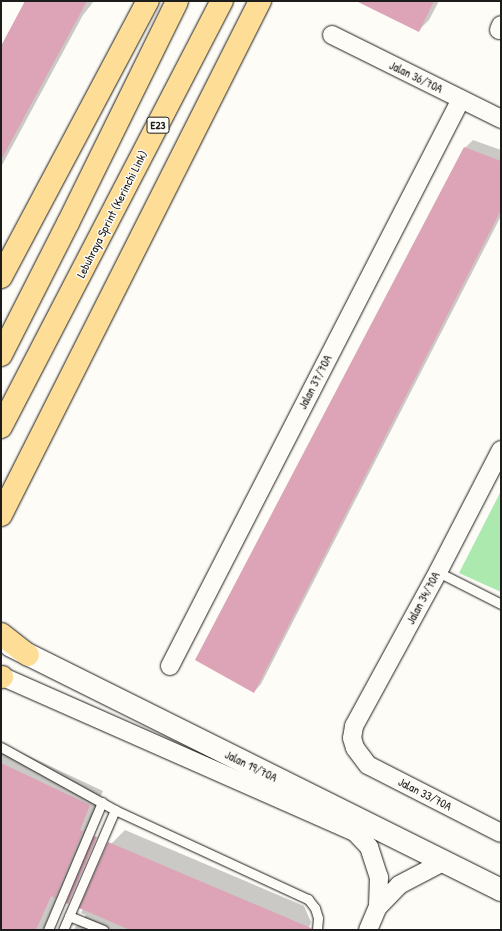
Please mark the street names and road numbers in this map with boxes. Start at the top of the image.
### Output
street label: Jalan 36/70A [387,58,445,96]
road number: E23 [146,116,170,134]
street label: Lebuhraya Sprint (Kerinchi Link) [74,148,150,280]
street label: Jalan 37/70A [295,353,335,411]
street label: Jalan 34/70A [403,569,443,627]
street label: Jalan 19/70A [223,747,279,785]
street label: Jalan 33/70A [396,774,454,814]

